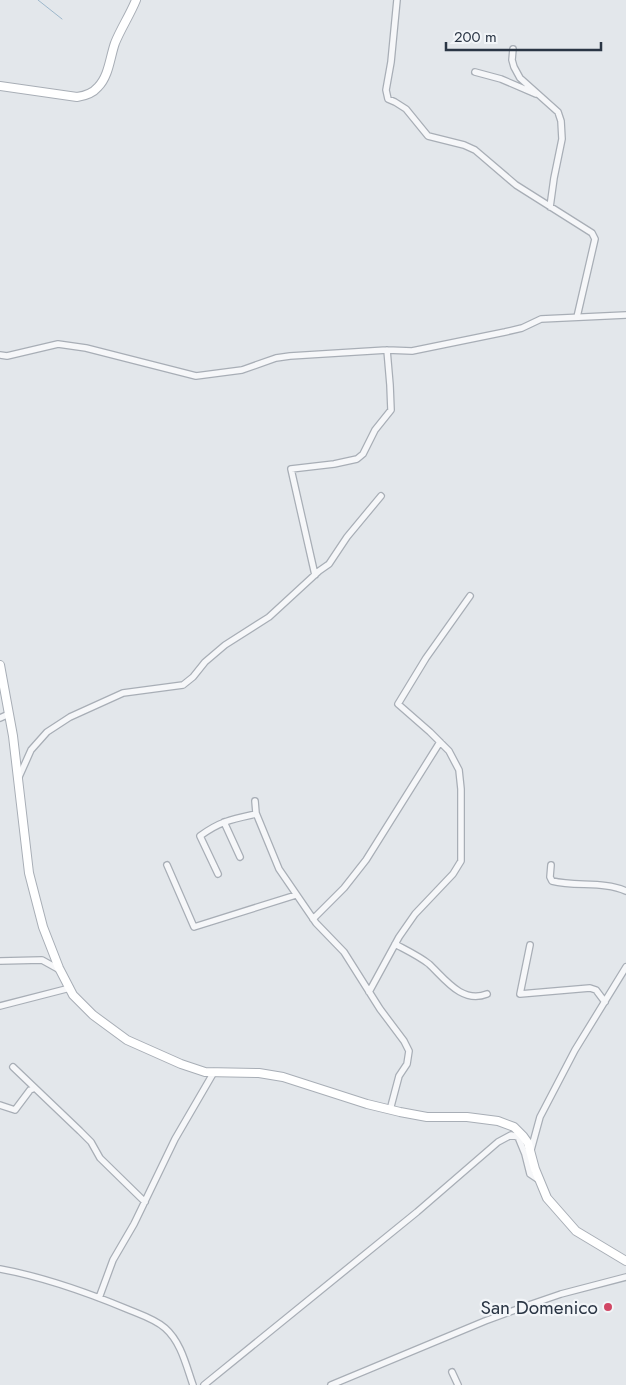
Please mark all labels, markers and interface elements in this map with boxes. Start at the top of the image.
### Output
scale bar [446,20,601,52]
text: 200 m [454,26,497,48]
place label: San Domenico [481,1294,598,1321]
marker: San Domenico [602,1301,614,1313]

